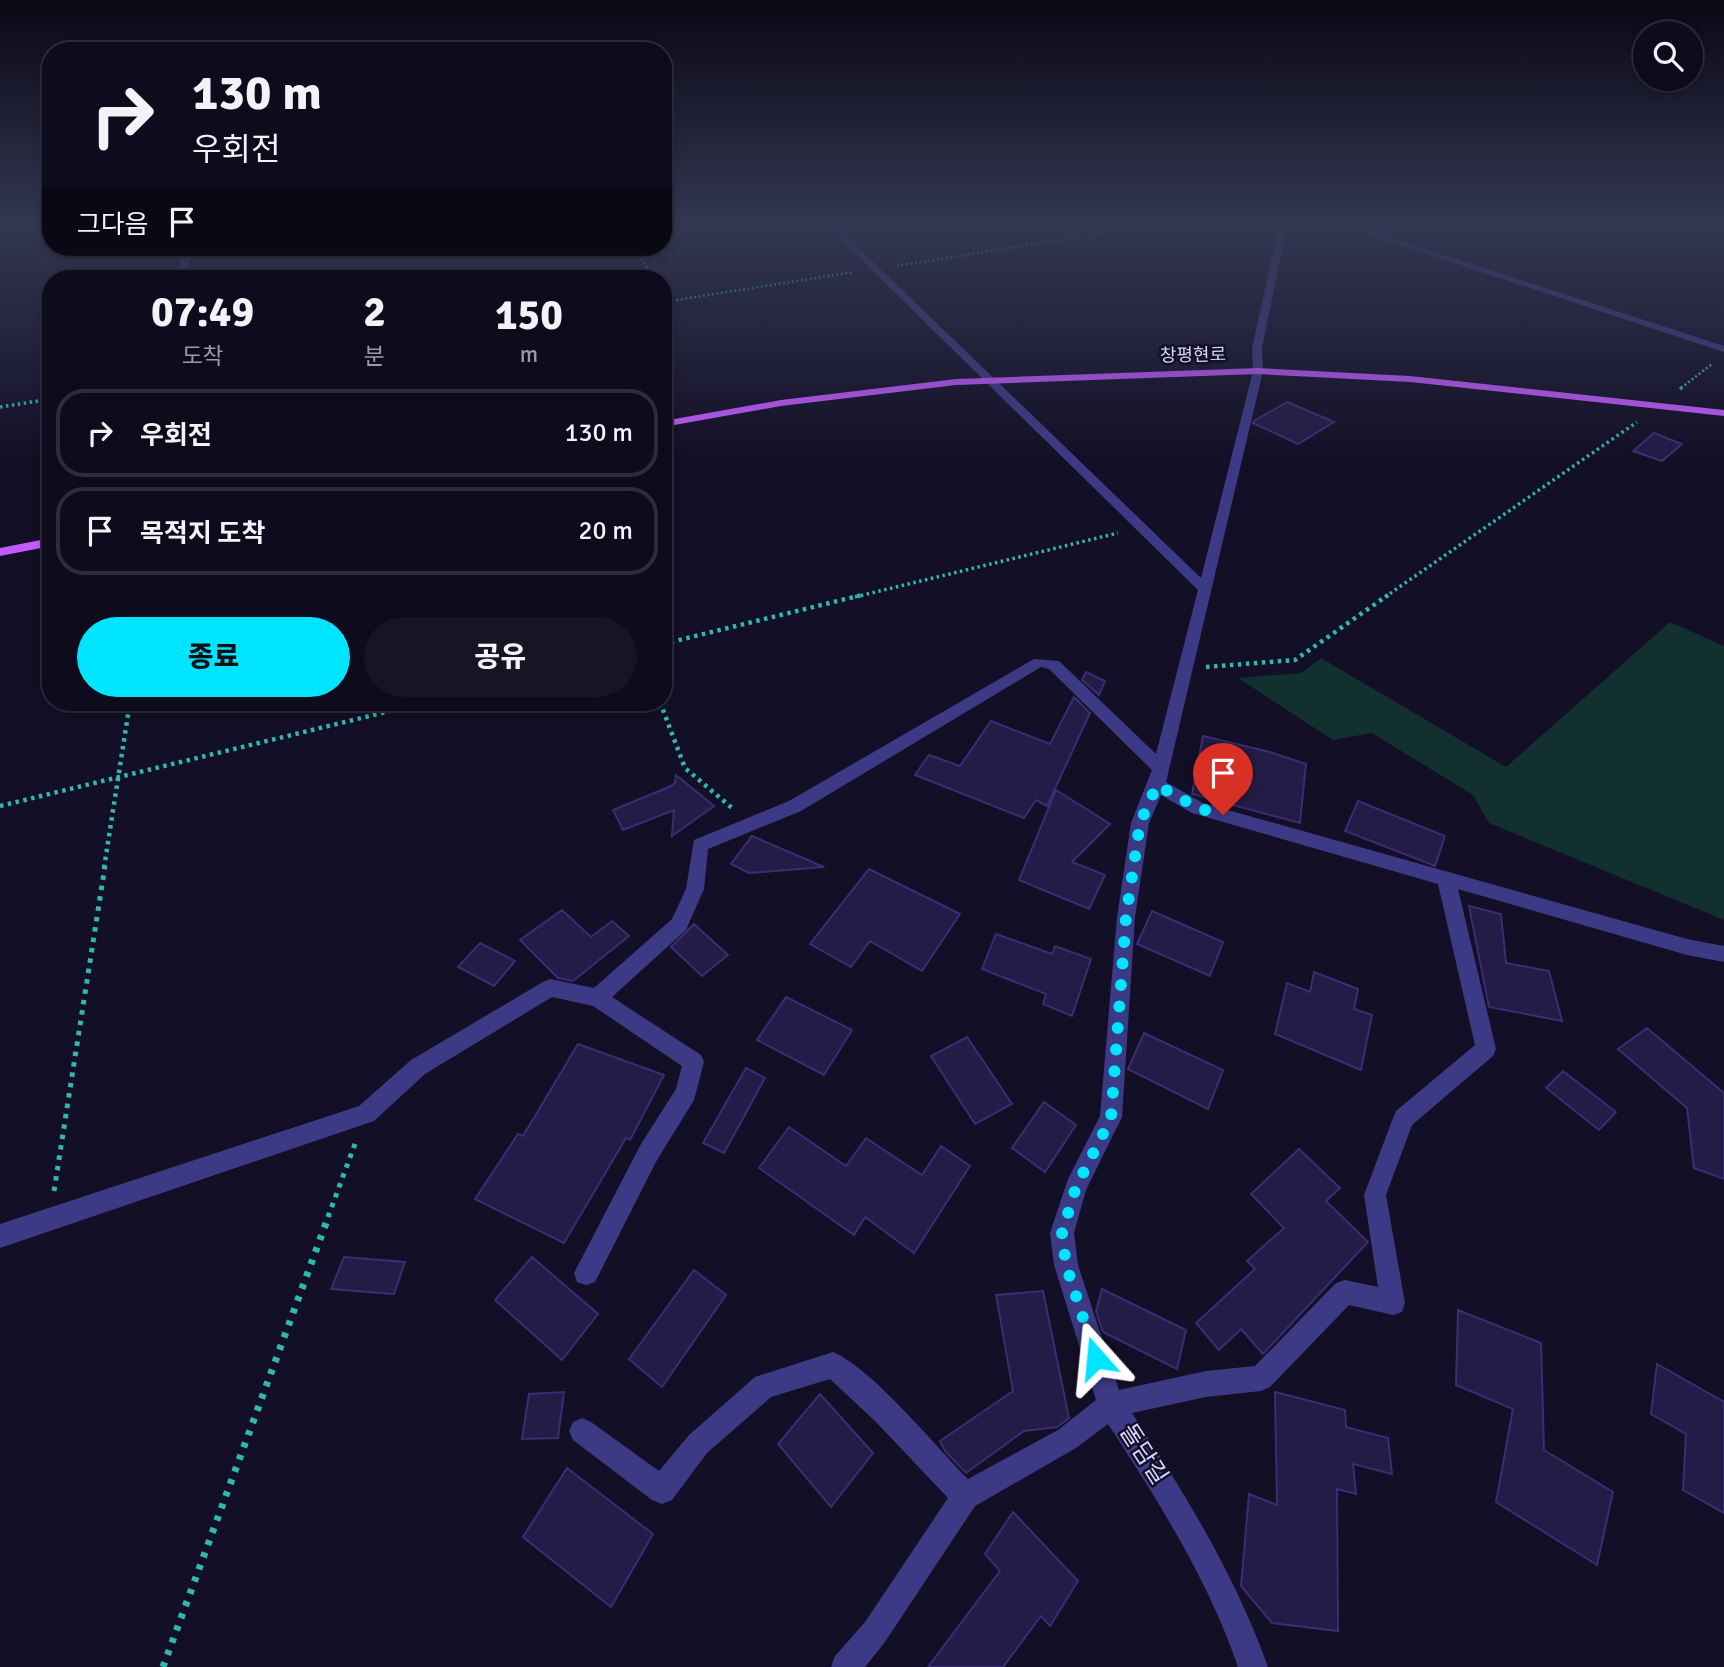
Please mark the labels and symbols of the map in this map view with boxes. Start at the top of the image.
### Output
street label: 창평현로 [1160,343,1226,367]
pin [1193,743,1253,815]
position arrow [1059,1321,1133,1395]
street label: 돌담길 [1113,1418,1175,1490]

